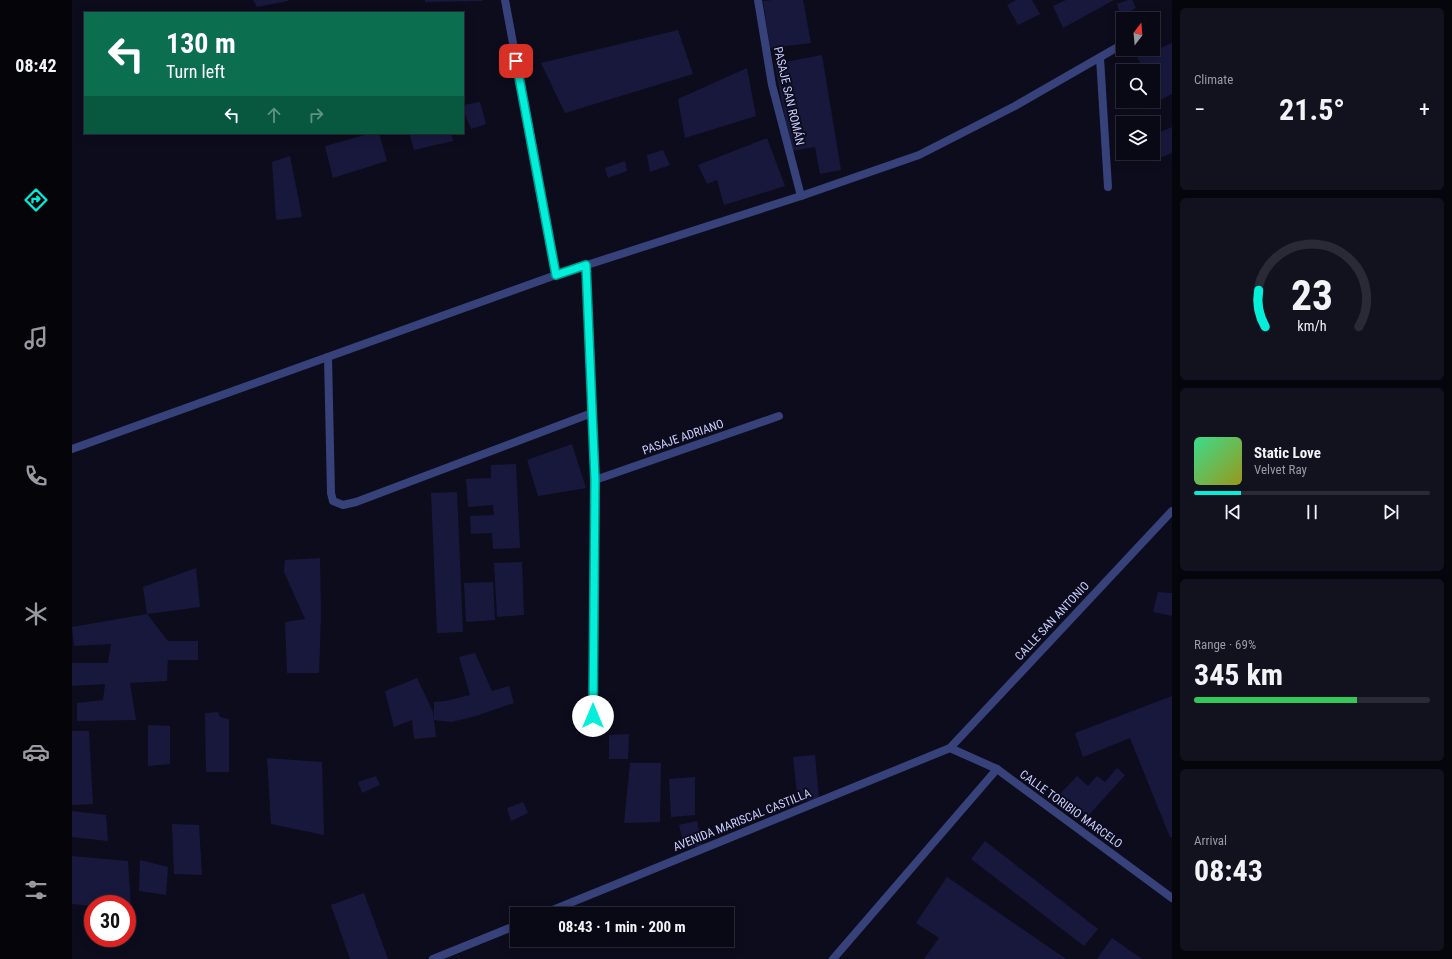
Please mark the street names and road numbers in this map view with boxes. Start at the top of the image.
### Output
street label: PASAJE SAN ROMÁN [771,45,808,147]
street label: PASAJE ADRIANO [640,417,726,457]
street label: CALLE SAN ANTONIO [1012,579,1092,663]
street label: CALLE TORIBIO MARCELO [1017,767,1125,851]
street label: AVENIDA MARISCAL CASTILLA [671,786,813,854]

